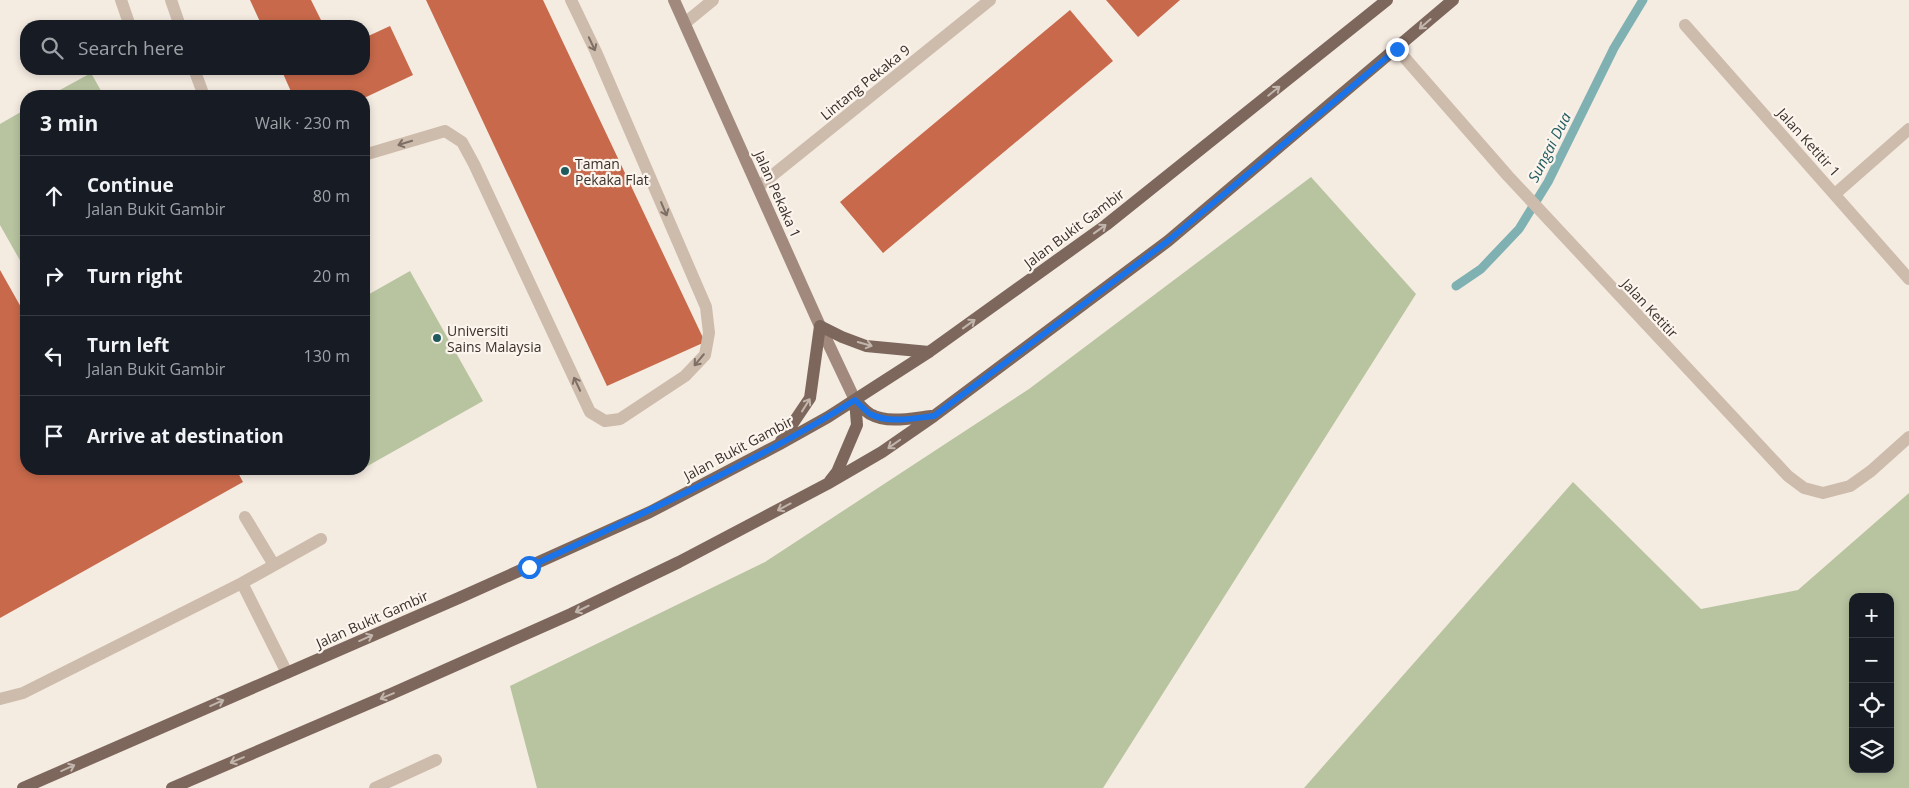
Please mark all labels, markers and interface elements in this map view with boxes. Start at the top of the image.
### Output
one-way arrow [1419,19,1432,30]
search box [20,20,370,75]
icon: search [38,34,66,62]
text: Search here [78,35,184,61]
one-way arrow [587,36,597,51]
route end [1386,38,1409,61]
street label: Lintang Pekaka 9 [816,40,914,124]
one-way arrow [1267,86,1280,97]
street label: Jalan Ketitir 1 [1772,102,1845,180]
water label: Sungai Dua [1523,108,1575,185]
text: 3 min [40,109,98,137]
text: Walk · 230 m [255,112,350,134]
one-way arrow [397,139,413,149]
street label: Jalan Pekaka 1 [750,146,806,240]
place label: Taman Pekaka Flat [575,154,649,189]
marker: Taman Pekaka Flat [559,165,571,177]
text: Continue [87,172,174,198]
icon: ahead [40,182,68,210]
street label: Jalan Bukit Gambir [1018,184,1128,273]
text: 80 m [313,185,350,207]
text: Jalan Bukit Gambir [87,198,225,220]
one-way arrow [659,201,669,216]
one-way arrow [1093,224,1107,234]
icon: right [40,262,68,290]
text: Turn right [87,263,182,289]
text: 20 m [313,265,350,287]
street label: Jalan Ketitir [1616,273,1682,342]
one-way arrow [962,319,976,329]
place label: Universiti Sains Malaysia [447,321,542,356]
text: Turn left [87,332,169,358]
marker: Universiti Sains Malaysia [431,332,443,344]
one-way arrow [856,340,872,350]
icon: left [40,342,68,370]
text: 130 m [304,345,350,367]
one-way arrow [694,354,705,367]
text: Jalan Bukit Gambir [87,358,225,380]
one-way arrow [572,377,582,392]
one-way arrow [801,398,811,412]
street label: Jalan Bukit Gambir [678,411,796,486]
icon: arrive [40,422,68,450]
text: Arrive at destination [87,423,284,449]
one-way arrow [887,439,901,449]
one-way arrow [777,502,792,512]
route start [518,556,541,579]
street label: Jalan Bukit Gambir [311,586,431,653]
map controls [1849,593,1894,773]
button: + [1849,593,1894,638]
one-way arrow [575,605,590,614]
one-way arrow [358,633,373,643]
button: − [1849,638,1894,683]
button: locate [1849,683,1894,728]
one-way arrow [380,692,395,702]
one-way arrow [209,698,224,708]
button: layers [1849,728,1894,773]
one-way arrow [230,756,245,765]
one-way arrow [60,763,75,773]

